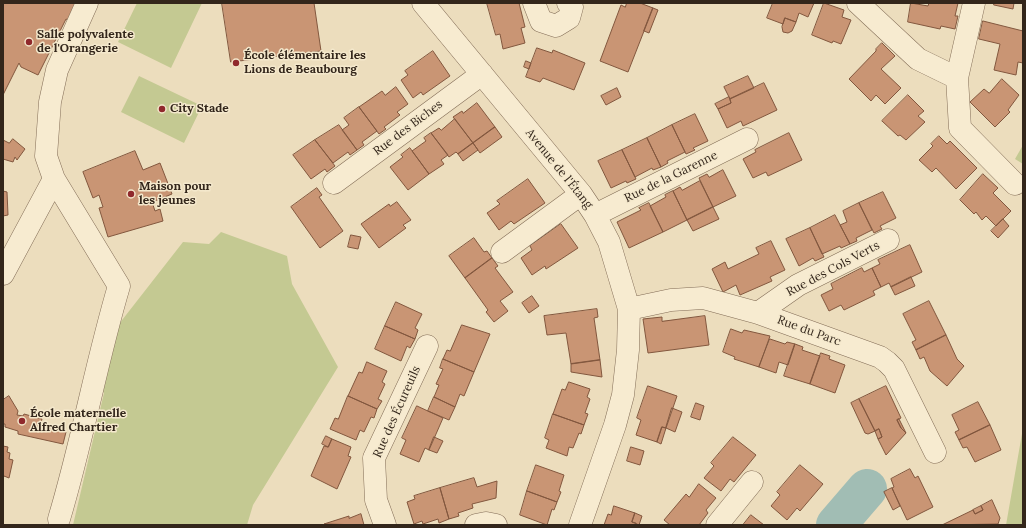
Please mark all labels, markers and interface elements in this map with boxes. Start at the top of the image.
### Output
place label: Salle polyvalente de l'Orangerie [37,28,134,56]
marker: Salle polyvalente de l'Orangerie [24,37,34,47]
place label: École élémentaire les Lions de Beaubourg [244,49,366,77]
marker: École élémentaire les Lions de Beaubourg [231,58,241,68]
street label: Rue des Biches [370,97,446,159]
place label: City Stade [170,102,229,116]
marker: City Stade [157,104,167,114]
street label: Avenue de l'Étang [522,126,596,212]
street label: Rue de la Garenne [622,148,720,206]
place label: Maison pour les jeunes [139,180,211,208]
marker: Maison pour les jeunes [126,189,136,199]
street label: Rue des Cols Verts [784,238,882,300]
street label: Rue du Parc [775,313,843,349]
street label: Rue des Écureuils [370,364,424,460]
place label: École maternelle Alfred Chartier [30,407,126,435]
marker: École maternelle Alfred Chartier [17,416,27,426]

